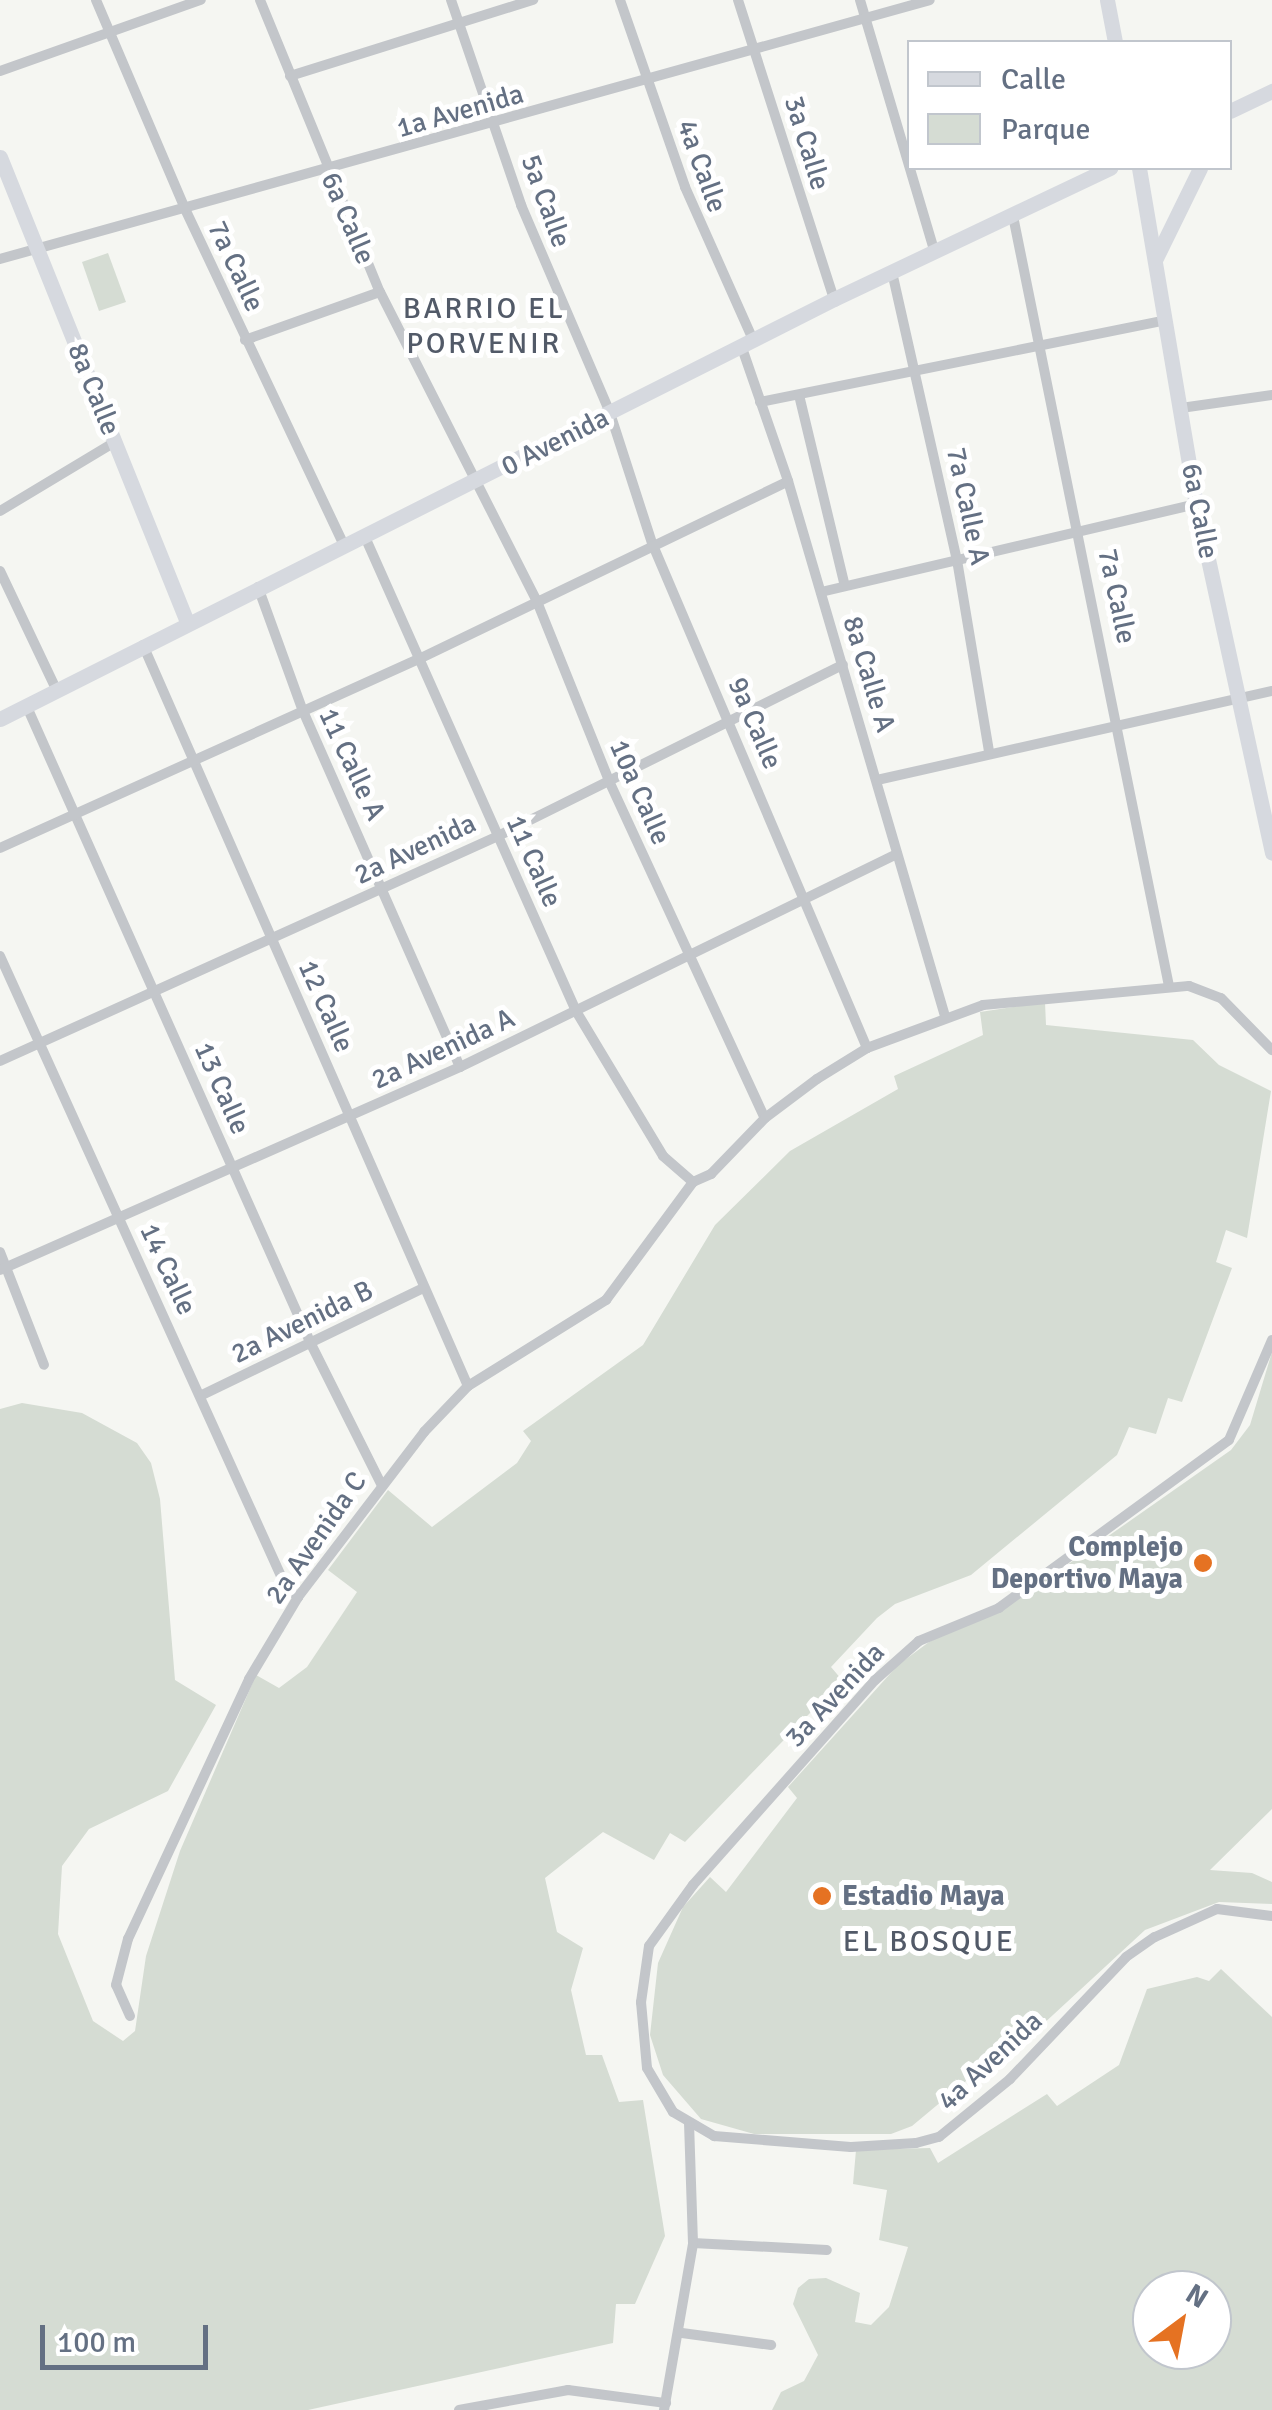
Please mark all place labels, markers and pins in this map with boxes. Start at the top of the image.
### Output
place label: Complejo Deportivo Maya [991,1530,1183,1596]
marker: Complejo Deportivo Maya [1192,1552,1214,1574]
place label: Estadio Maya [842,1879,1005,1913]
marker: Estadio Maya [811,1885,833,1907]

